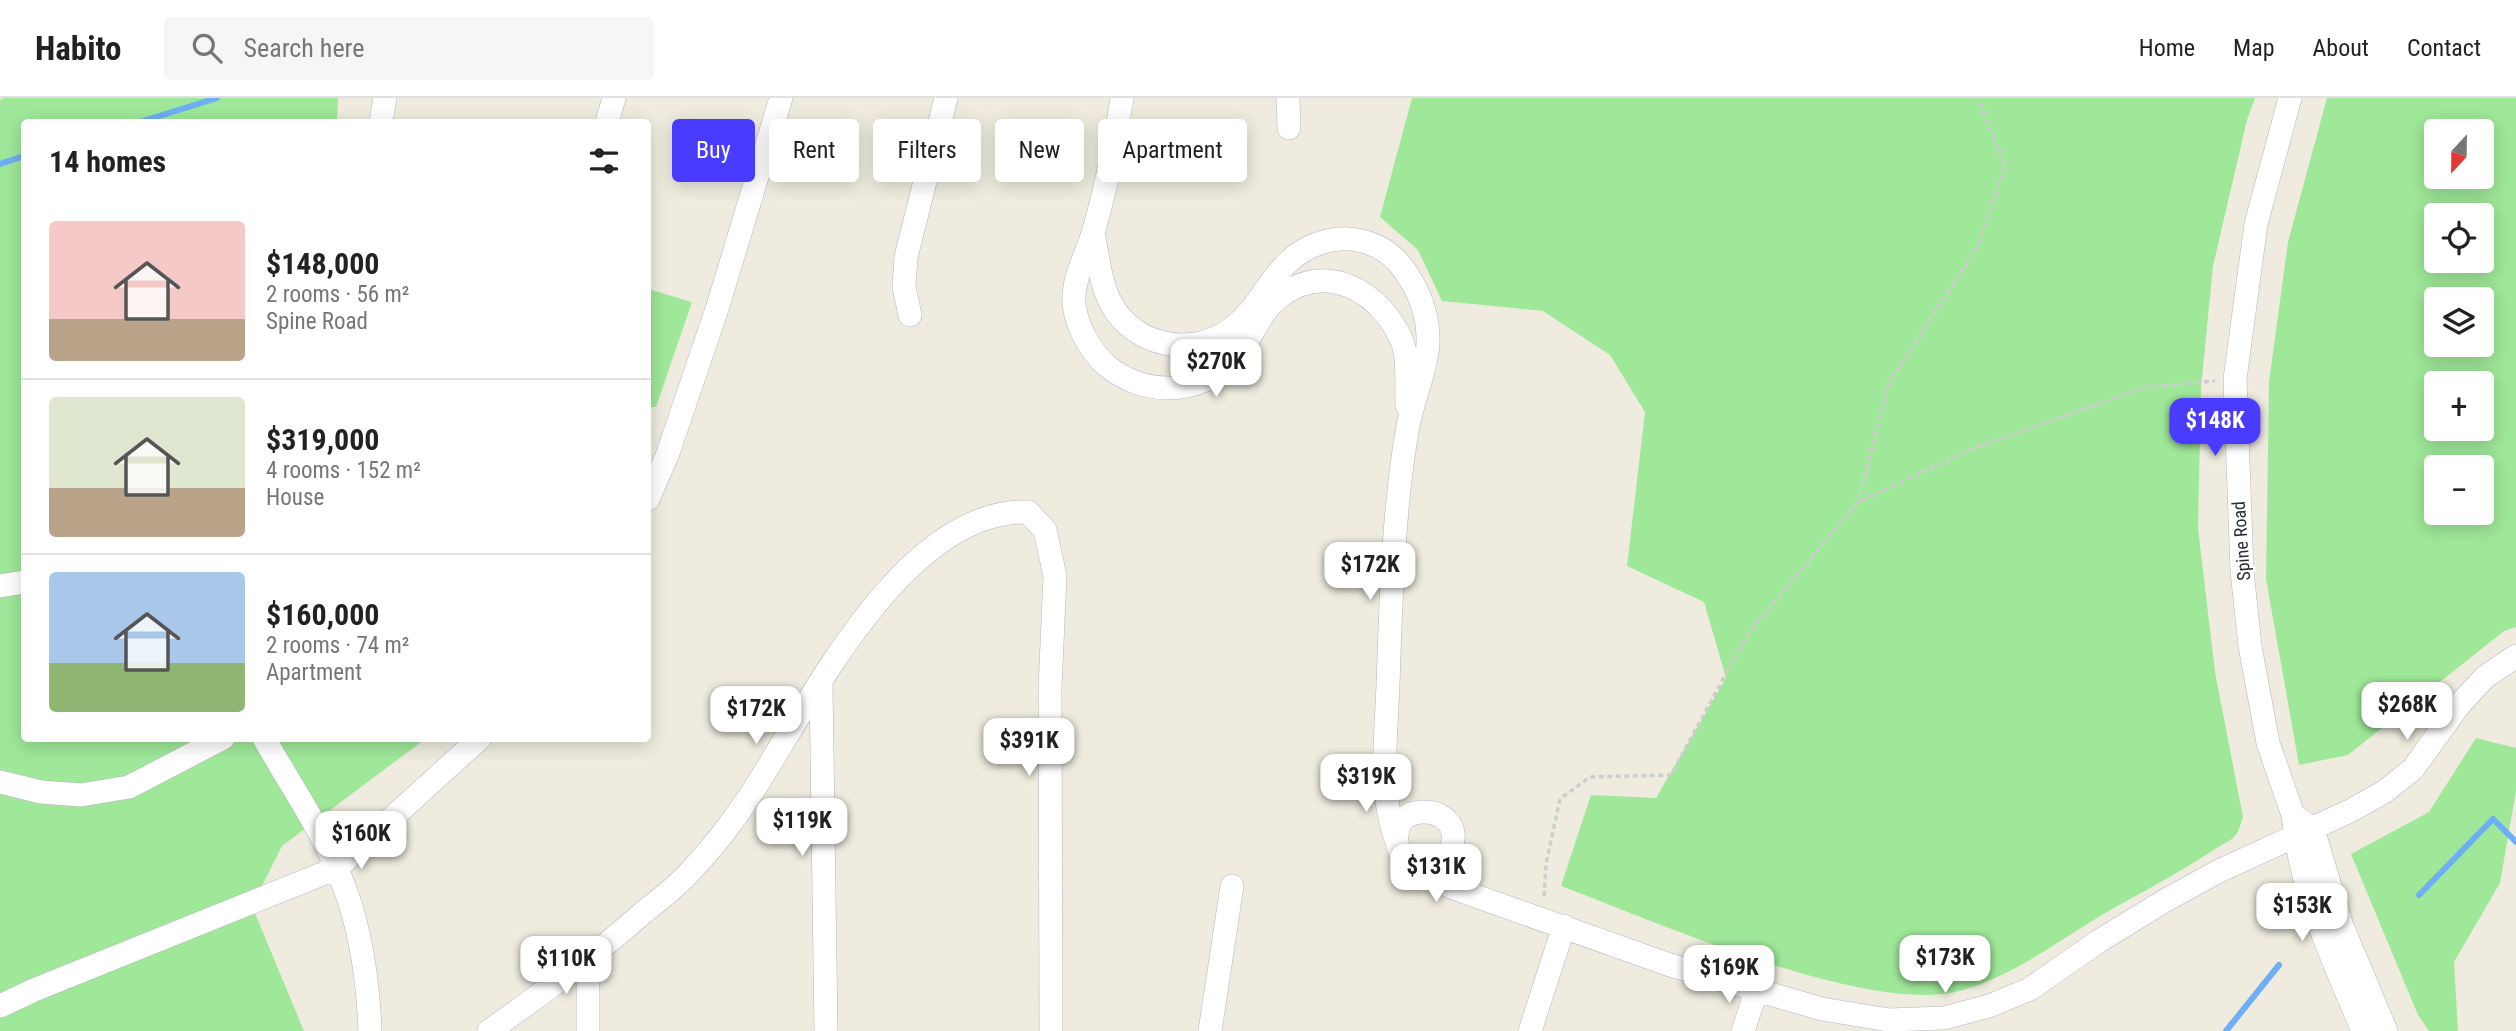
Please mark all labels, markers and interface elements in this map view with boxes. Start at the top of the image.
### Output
search box [164,17,654,80]
text: Habito [35,29,122,68]
icon: search [188,29,226,67]
text: Search here [244,33,364,63]
text: Home [2139,34,2195,62]
text: Map [2233,34,2275,62]
text: About [2313,34,2369,62]
text: Contact [2407,34,2481,62]
chip: Buy [672,119,755,182]
chip: Rent [769,119,859,182]
chip: Filters [873,119,981,182]
chip: New [995,119,1084,182]
chip: Apartment [1098,119,1247,182]
north arrow [2424,119,2494,189]
map controls [2424,119,2494,525]
icon: filters [585,142,623,180]
text: 14 homes [49,144,166,179]
button: locate [2424,203,2494,273]
text: $148,000 [266,246,379,281]
icon: home [105,249,189,333]
text: 2 rooms · 56 m² [266,281,409,308]
button: layers [2424,287,2494,357]
text: Spine Road [266,308,368,335]
pin: $270K [1167,340,1265,399]
text: $270K [1186,348,1246,375]
button: + [2424,371,2494,441]
pin: $148K [2166,398,2264,458]
text: $148K [2185,407,2245,434]
text: $319,000 [266,422,379,457]
icon: home [105,425,189,509]
button: − [2424,455,2494,525]
text: 4 rooms · 152 m² [266,457,421,484]
text: House [266,484,324,511]
street label: Spine Road [2228,500,2254,582]
pin: $172K [1321,542,1419,602]
text: $172K [1340,551,1400,578]
text: $160,000 [266,597,379,632]
icon: home [105,600,189,684]
text: 2 rooms · 74 m² [266,632,409,659]
text: Apartment [266,659,362,686]
pin: $268K [2358,682,2456,742]
pin: $172K [707,686,805,746]
text: $268K [2377,691,2437,718]
text: $172K [726,695,786,722]
pin: $391K [980,718,1078,778]
text: $391K [999,727,1059,754]
pin: $319K [1317,754,1415,814]
text: $319K [1336,763,1396,790]
pin: $119K [753,798,851,858]
text: $119K [772,807,832,834]
pin: $160K [312,812,410,871]
text: $160K [331,820,391,847]
pin: $131K [1387,844,1485,904]
text: $131K [1406,853,1466,880]
pin: $153K [2253,884,2351,943]
text: $153K [2272,892,2332,919]
pin: $110K [517,936,615,996]
pin: $173K [1896,936,1994,995]
text: $173K [1915,944,1975,971]
text: $110K [536,945,596,972]
pin: $169K [1680,946,1778,1005]
text: $169K [1699,954,1759,981]

